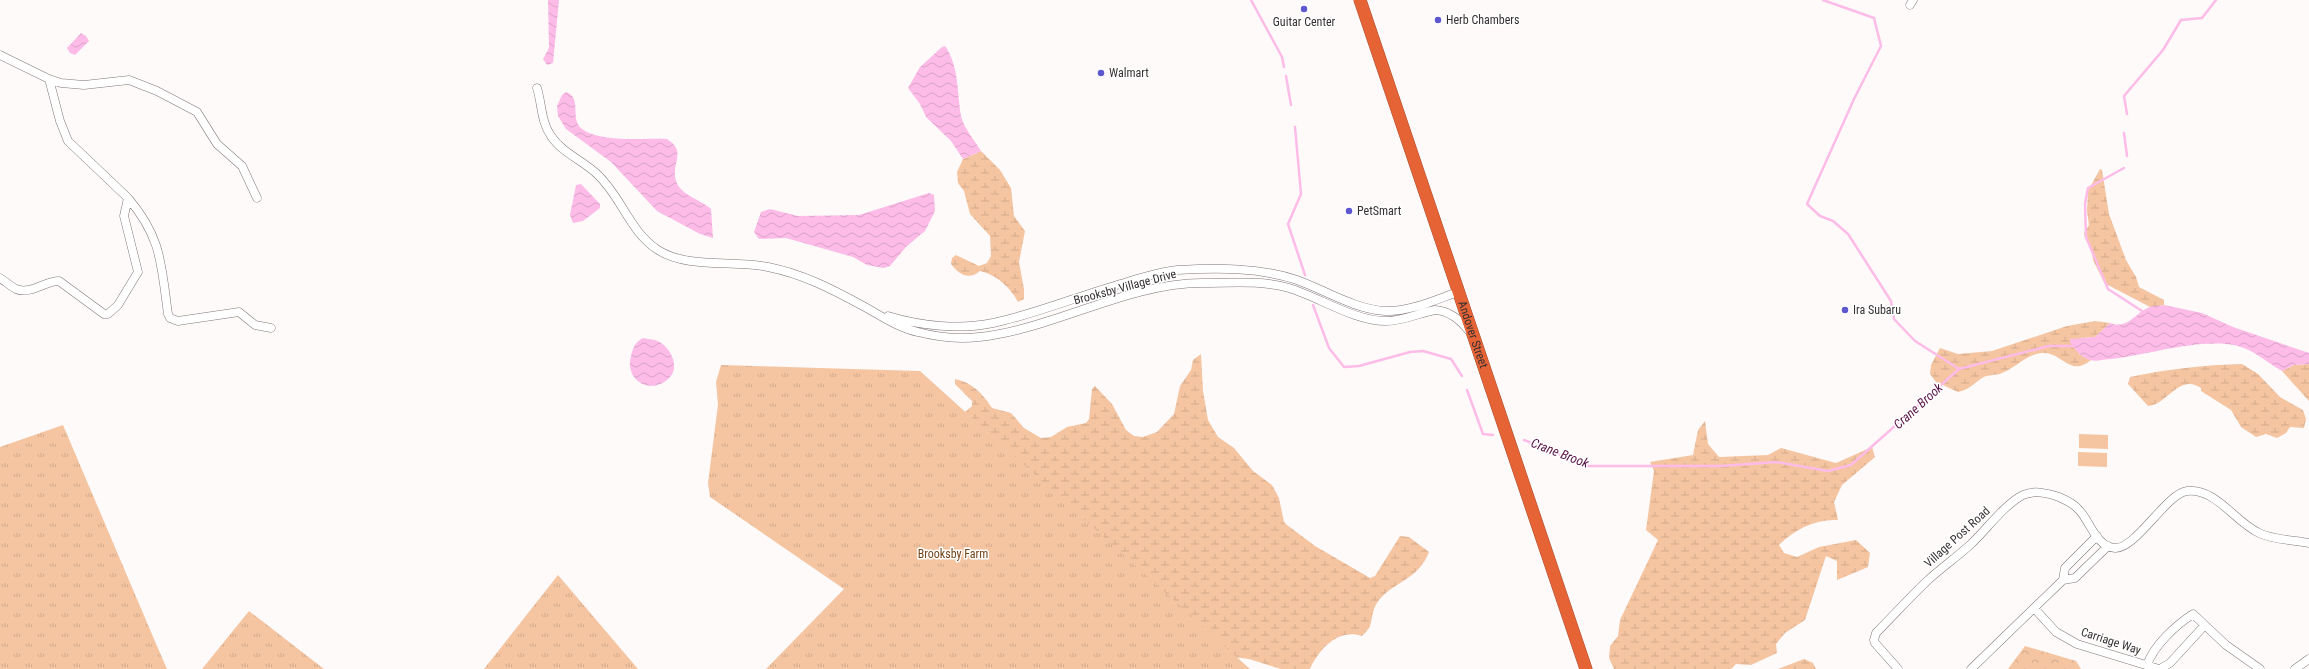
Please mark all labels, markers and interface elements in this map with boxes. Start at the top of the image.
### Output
marker: Guitar Center [1299,4,1309,14]
place label: Herb Chambers [1446,13,1519,27]
place label: Guitar Center [1273,15,1336,29]
marker: Herb Chambers [1433,15,1443,25]
place label: Walmart [1109,66,1149,80]
marker: Walmart [1096,68,1106,78]
place label: PetSmart [1357,204,1402,218]
marker: PetSmart [1344,206,1354,216]
street label: Brooksby Village Drive [1072,266,1178,307]
street label: Andover Street [1455,299,1491,370]
place label: Ira Subaru [1853,303,1901,317]
marker: Ira Subaru [1840,305,1850,315]
water label: Crane Brook [1890,380,1946,432]
water label: Crane Brook [1529,435,1591,471]
street label: Village Post Road [1921,504,1993,570]
park label: Brooksby Farm [918,547,988,561]
street label: Carriage Way [2079,625,2143,657]

